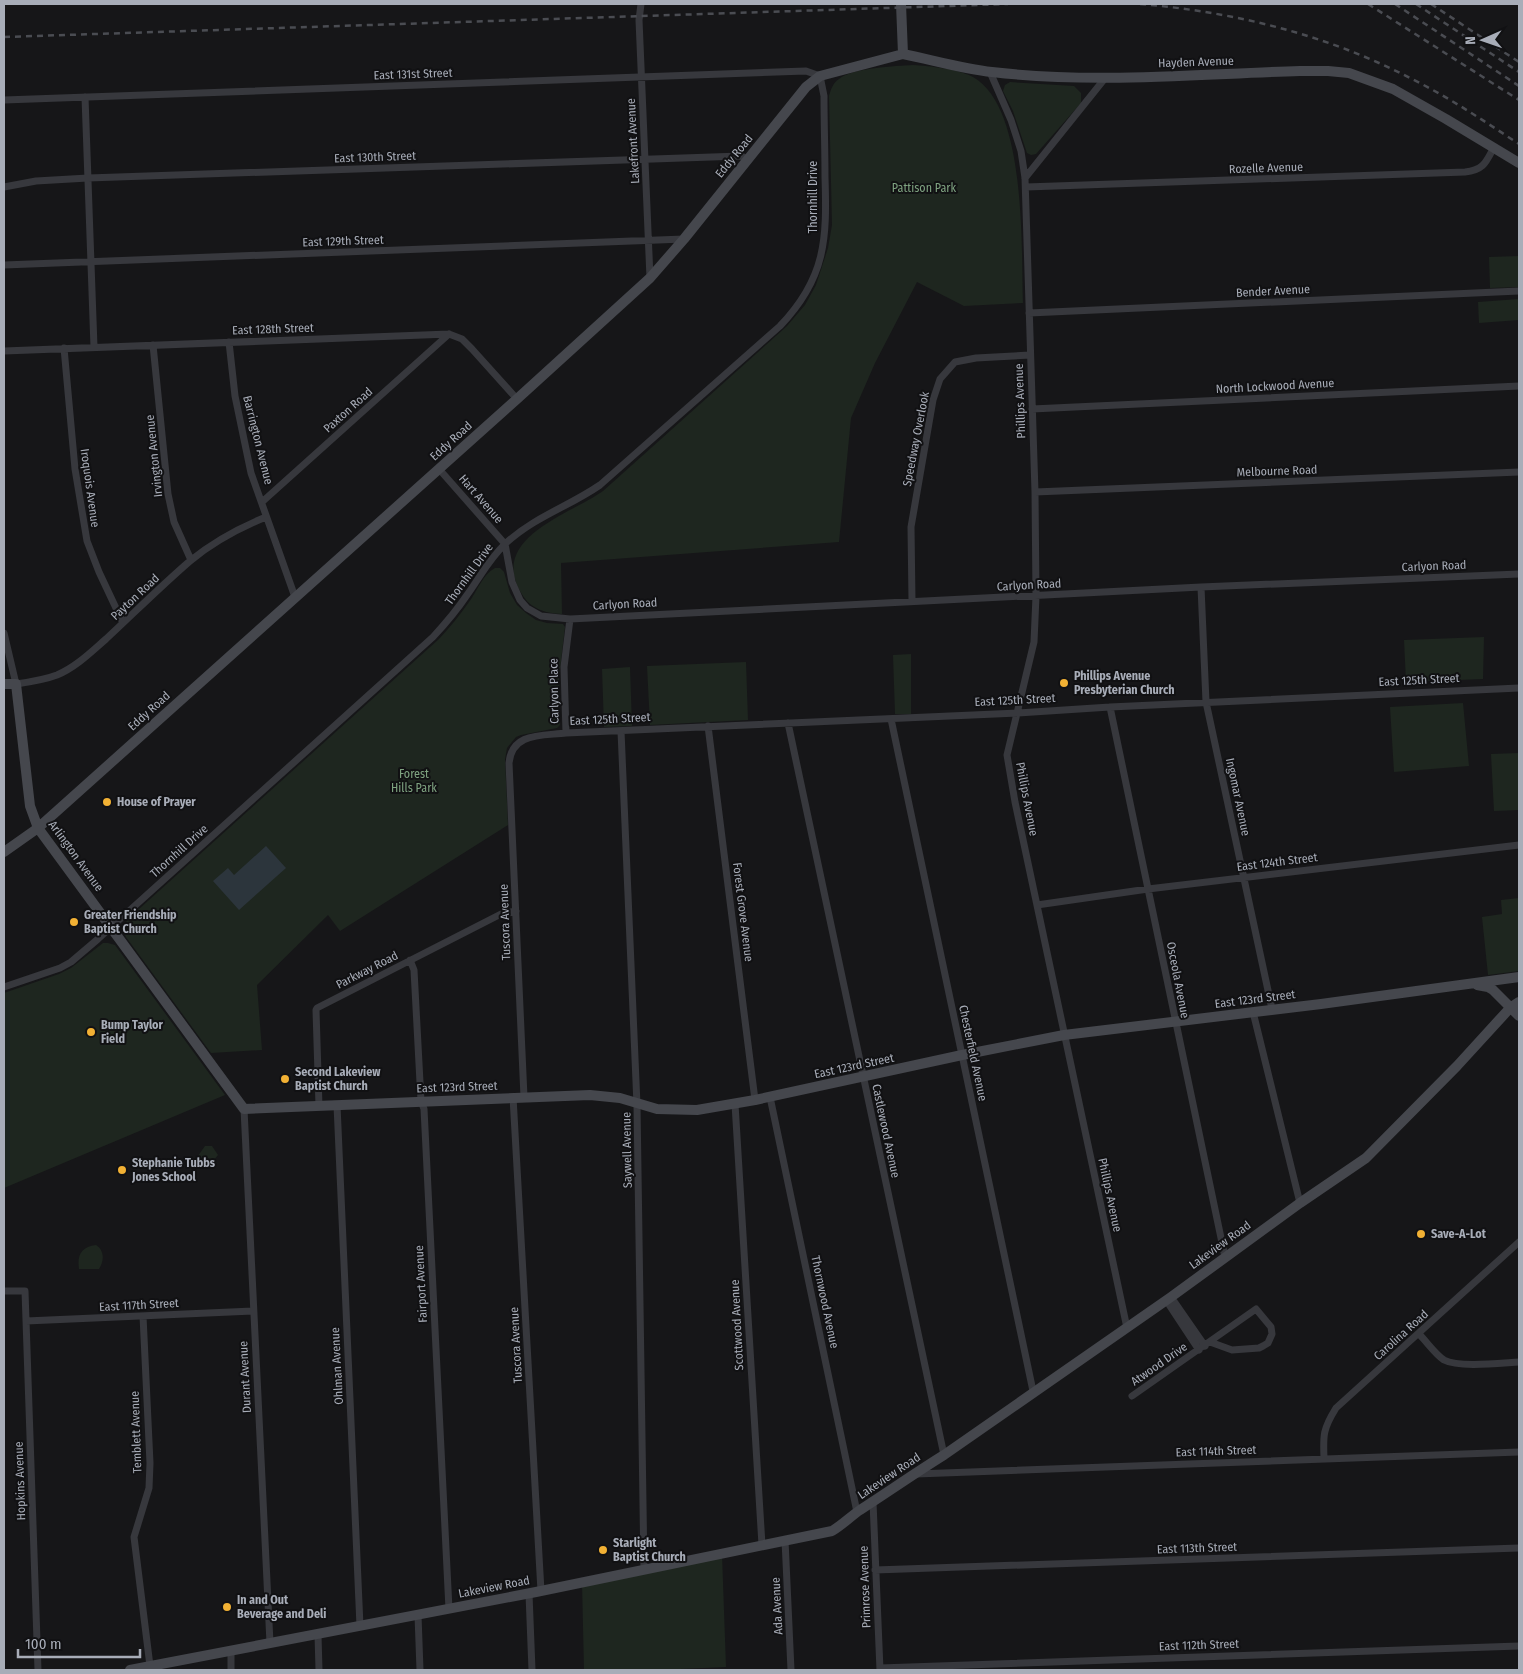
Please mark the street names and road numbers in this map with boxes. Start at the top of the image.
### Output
street label: Hayden Avenue [1158,54,1234,70]
street label: East 131st Street [373,66,453,82]
street label: Lakefront Avenue [624,98,642,184]
street label: Eddy Road [712,132,756,180]
street label: East 130th Street [334,149,416,165]
street label: Rozelle Avenue [1229,160,1303,176]
street label: Thornhill Drive [806,161,820,233]
street label: East 129th Street [302,233,384,249]
street label: Bender Avenue [1236,282,1311,300]
street label: East 128th Street [232,321,314,337]
street label: Phillips Avenue [1012,363,1028,439]
street label: North Lockwood Avenue [1215,376,1335,396]
street label: Paxton Road [321,384,375,436]
street label: Speedway Overlook [900,390,932,488]
street label: Barrington Avenue [240,394,276,486]
street label: Irvington Avenue [143,414,165,498]
street label: Eddy Road [427,419,475,463]
street label: Iroquois Avenue [78,448,102,528]
street label: Melbourne Road [1236,463,1318,479]
street label: Hart Avenue [456,472,506,526]
street label: Thornhill Drive [442,540,496,607]
street label: Carlyon Road [1401,558,1467,574]
street label: Payton Road [108,571,162,623]
street label: Carlyon Road [996,576,1062,594]
street label: Carlyon Road [592,595,658,613]
street label: Carlyon Place [546,658,562,724]
street label: East 125th Street [1378,671,1460,689]
street label: Eddy Road [125,689,173,733]
street label: East 125th Street [974,691,1056,709]
street label: East 125th Street [569,710,651,728]
street label: Ingomar Avenue [1223,757,1253,837]
street label: Phillips Avenue [1013,761,1041,837]
street label: Arlington Avenue [46,818,106,894]
street label: Thornhill Drive [147,821,211,880]
street label: East 124th Street [1236,850,1318,874]
street label: Forest Grove Avenue [730,862,756,962]
street label: Tuscora Avenue [497,884,513,960]
street label: Osceola Avenue [1164,941,1192,1020]
street label: Parkway Road [334,948,400,992]
street label: East 123rd Street [1214,987,1296,1011]
street label: Chesterfield Avenue [956,1004,990,1102]
street label: East 123rd Street [813,1051,895,1081]
street label: East 123rd Street [416,1079,498,1095]
street label: Castlewood Avenue [869,1083,903,1179]
street label: Saywell Avenue [619,1112,635,1188]
street label: Phillips Avenue [1095,1157,1125,1233]
street label: Lakeview Road [1187,1218,1253,1272]
street label: Fairport Avenue [412,1245,430,1323]
street label: Thornwood Avenue [808,1254,842,1350]
street label: Scottwood Avenue [728,1279,746,1371]
street label: East 117th Street [99,1296,179,1314]
street label: Tuscora Avenue [507,1306,525,1383]
street label: Carolina Road [1371,1307,1431,1363]
street label: Ohlman Avenue [328,1327,346,1405]
street label: Atwood Drive [1128,1339,1190,1388]
street label: Durant Avenue [236,1341,254,1413]
street label: Temblett Avenue [128,1391,144,1473]
street label: Hopkins Avenue [12,1441,28,1521]
street label: East 114th Street [1175,1443,1257,1459]
street label: Lakeview Road [855,1450,923,1502]
street label: East 113th Street [1157,1540,1237,1556]
street label: Primrose Avenue [857,1545,873,1629]
street label: Lakeview Road [457,1573,531,1601]
street label: Ada Avenue [769,1577,785,1635]
street label: East 112th Street [1159,1637,1239,1653]

